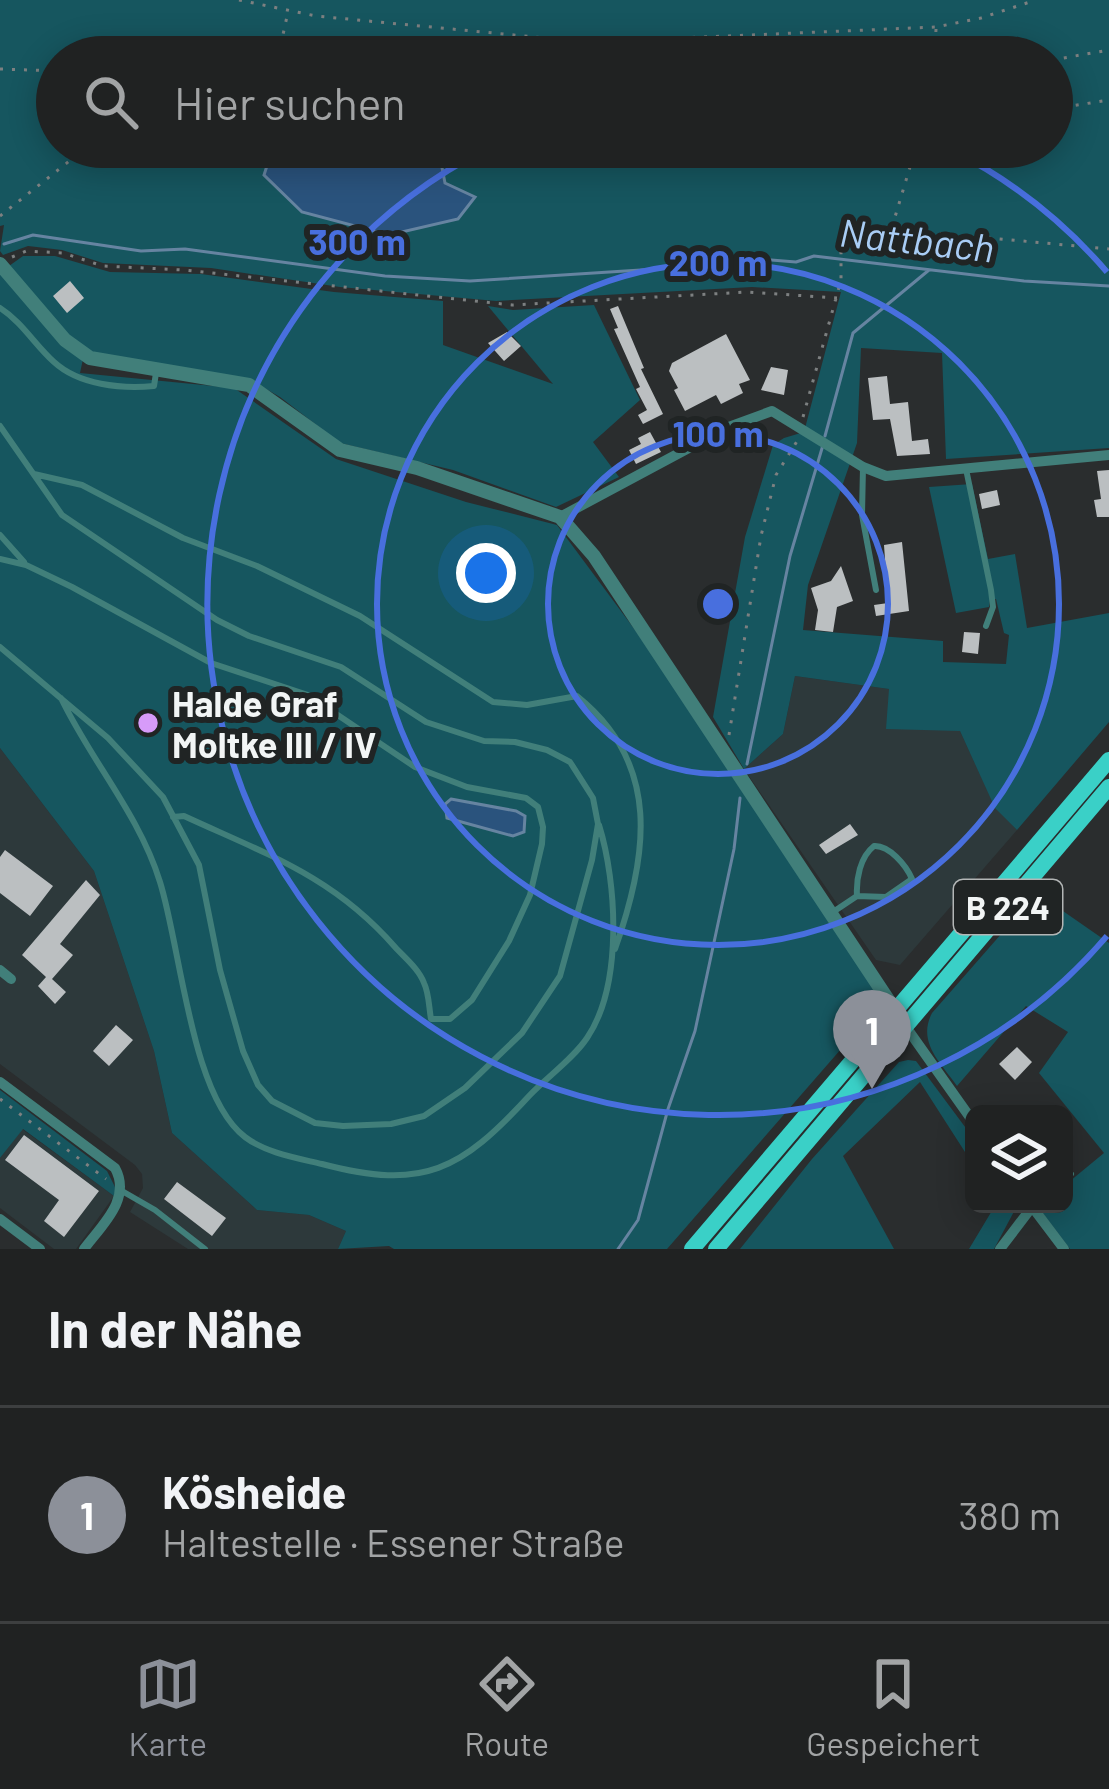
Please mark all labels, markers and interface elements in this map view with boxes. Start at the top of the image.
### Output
search box [36,36,1073,168]
icon: search [78,69,144,135]
text: Hier suchen [174,75,406,129]
water label: Nattbach [837,208,997,270]
text: 300 m [308,219,406,262]
text: 200 m [669,240,767,283]
text: 100 m [672,411,764,454]
your location [456,543,516,603]
centre of rings [697,583,739,625]
place label: Halde Graf Moltke III / IV [172,681,376,765]
marker: Halde Graf Moltke III / IV [135,710,161,736]
road number: B 224 [954,880,1062,934]
pin: 1 [833,990,911,1089]
map controls [965,1105,1073,1213]
button: layers [965,1105,1073,1213]
text: In der Nähe [48,1297,302,1358]
text: Kösheide [162,1464,346,1518]
text: 1 [80,1491,94,1538]
text: 380 m [959,1491,1061,1538]
text: Haltestelle · Essener Straße [162,1518,624,1565]
tab: Karte [129,1651,207,1763]
tab: Route [464,1651,549,1763]
tab: Gespeichert [806,1651,980,1763]

